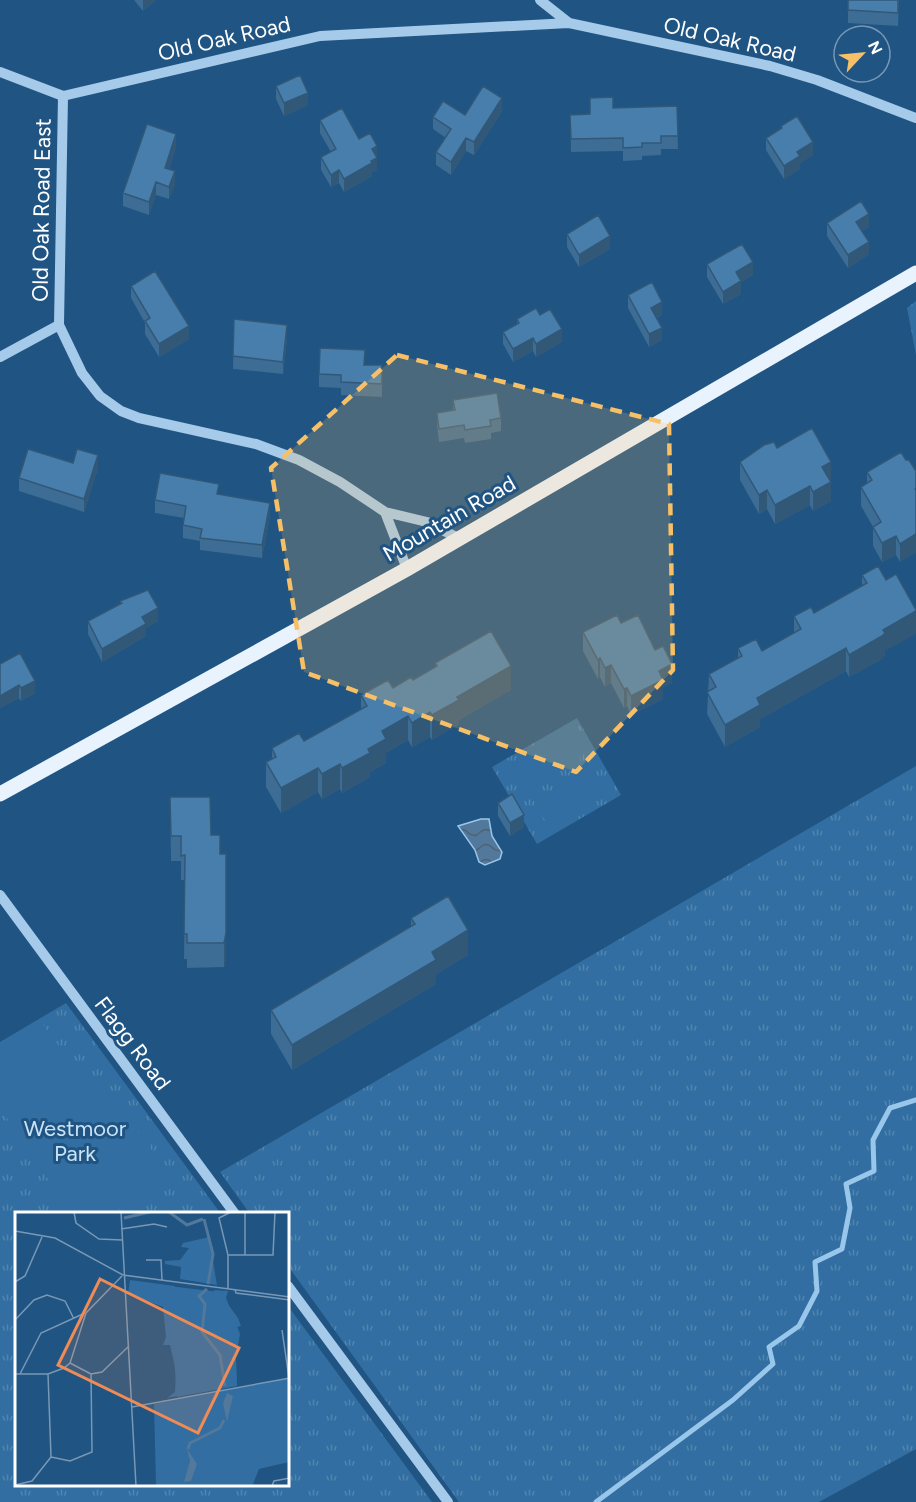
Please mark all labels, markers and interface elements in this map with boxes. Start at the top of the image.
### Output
street label: Old Oak Road [155,10,293,67]
street label: Old Oak Road [661,11,799,68]
north arrow [832,24,892,84]
text: N [864,38,886,57]
street label: Old Oak Road East [26,118,57,302]
street label: Mountain Road [378,470,520,567]
street label: Flagg Road [89,991,176,1095]
park label: Westmoor Park [24,1115,127,1167]
inset map [15,1212,290,1487]

